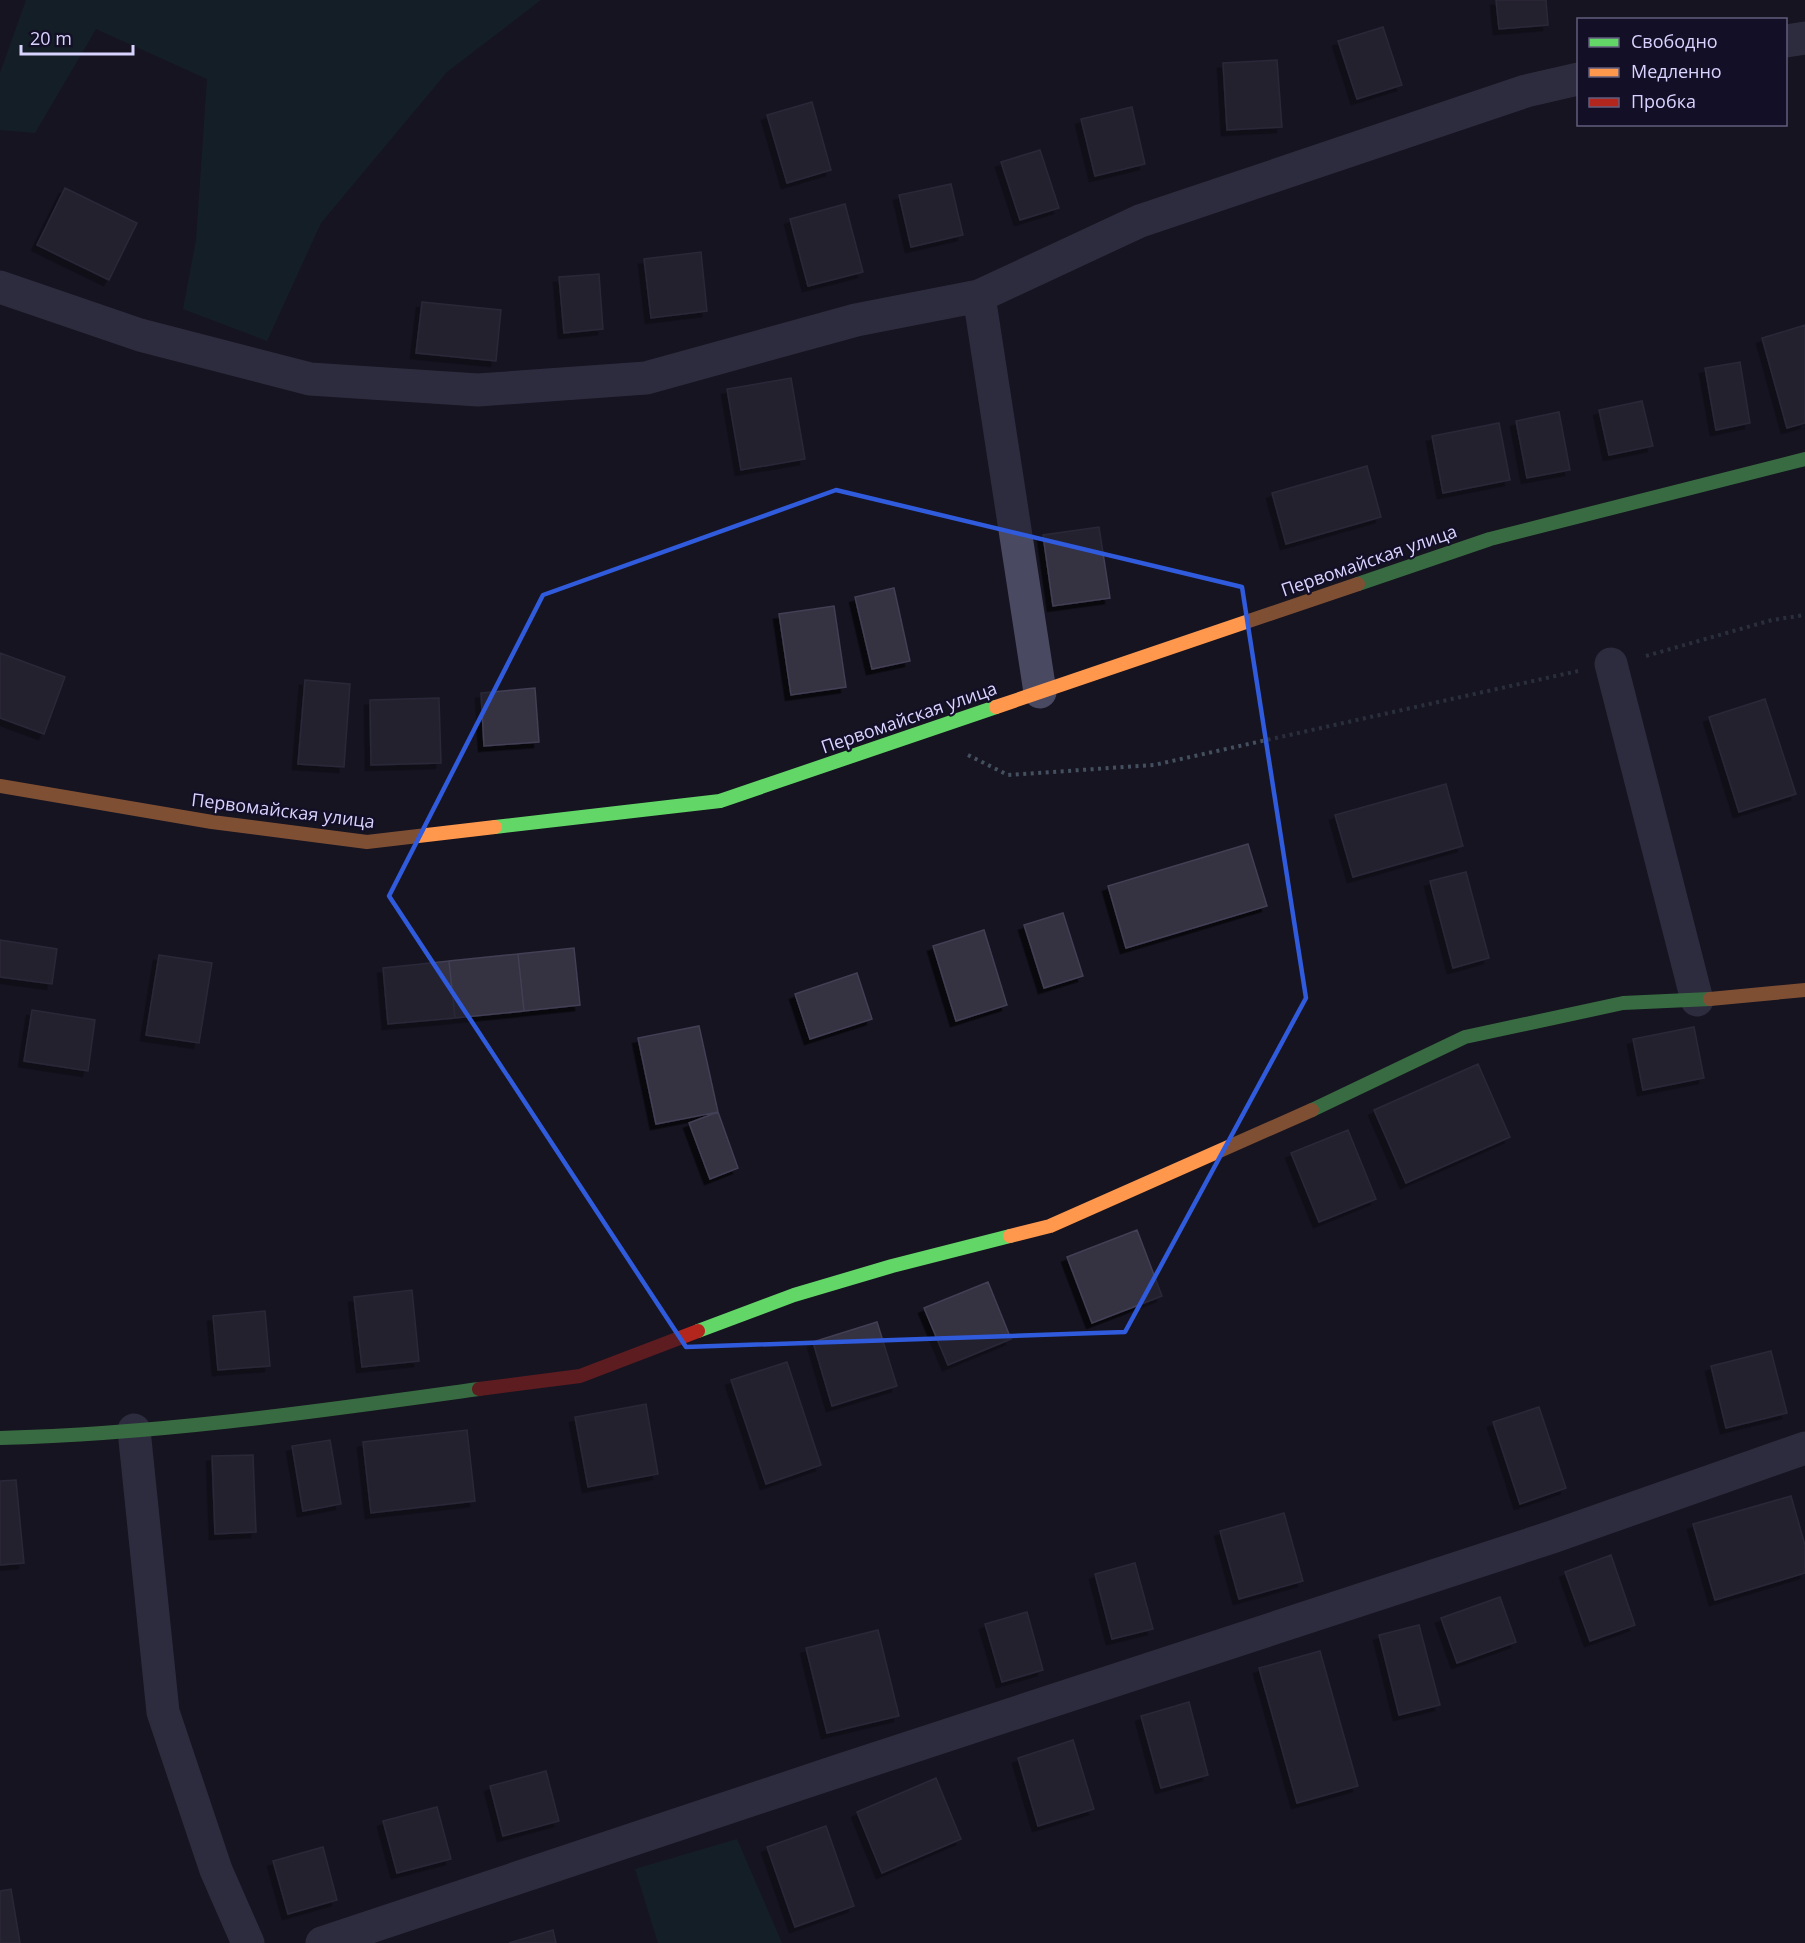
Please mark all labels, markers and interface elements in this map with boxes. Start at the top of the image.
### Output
scale bar [21,18,134,56]
legend [1577,18,1787,126]
text: 20 m [30,26,72,50]
text: Свободно [1631,29,1718,53]
text: Медленно [1631,59,1722,83]
text: Пробка [1631,89,1696,113]
street label: Первомайская улица [1277,519,1460,601]
street label: Первомайская улица [817,676,1000,758]
street label: Первомайская улица [190,787,376,833]

